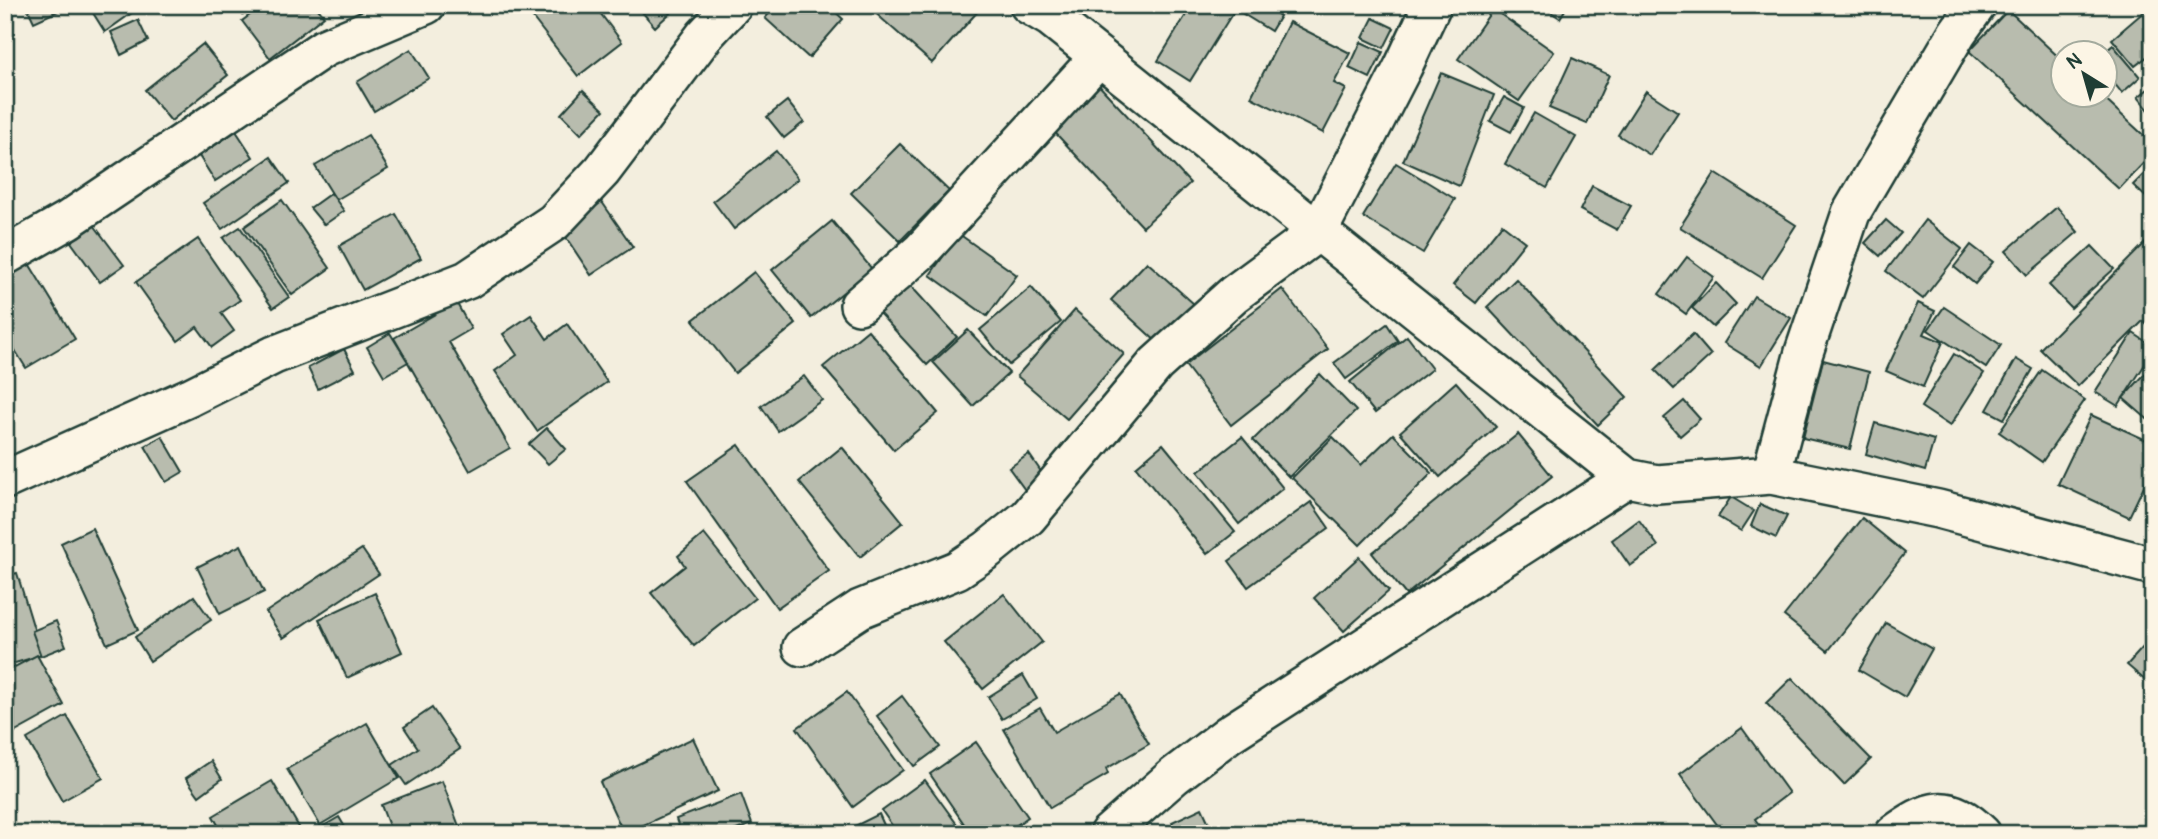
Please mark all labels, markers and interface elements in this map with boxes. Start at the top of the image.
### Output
north arrow [2050,38,2120,108]
text: N [2062,48,2087,75]

